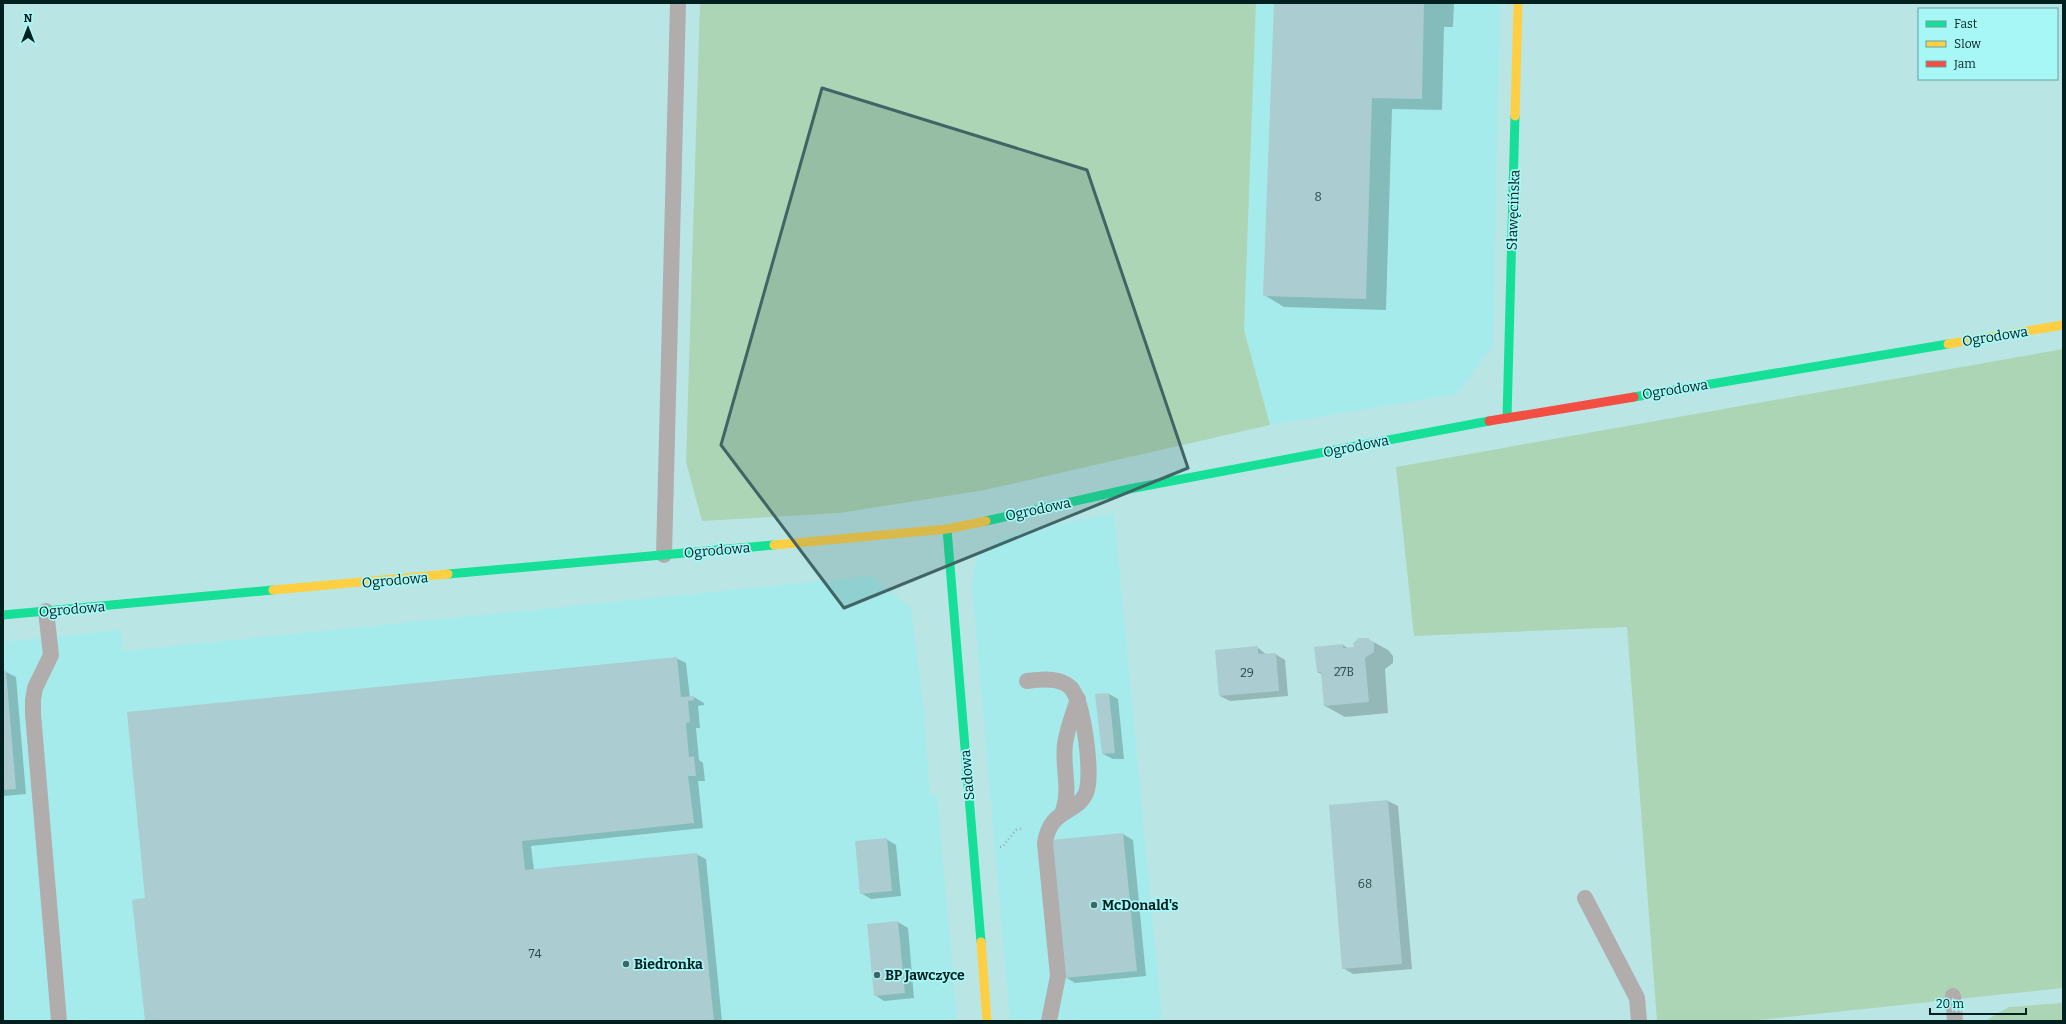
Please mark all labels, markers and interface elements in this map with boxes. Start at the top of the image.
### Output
north arrow [8,8,48,48]
legend [1918,8,2058,80]
text: N [24,12,33,25]
text: Fast [1954,17,1978,31]
text: Slow [1954,37,1981,51]
text: Jam [1953,57,1976,71]
street label: Sławęcińska [1504,169,1523,251]
house number: 8 [1314,190,1322,204]
street label: Ogrodowa [1961,323,2030,350]
street label: Ogrodowa [1641,376,1710,403]
street label: Ogrodowa [1322,432,1391,461]
street label: Ogrodowa [1004,494,1073,525]
street label: Ogrodowa [683,539,751,562]
street label: Ogrodowa [361,569,429,592]
street label: Ogrodowa [38,598,106,621]
house number: 27B [1334,665,1354,679]
house number: 29 [1240,666,1254,680]
street label: Sadowa [957,749,978,801]
house number: 68 [1358,877,1372,891]
place label: McDonald's [1102,897,1178,914]
marker: McDonald's [1089,900,1099,910]
house number: 74 [529,947,541,961]
place label: Biedronka [634,956,703,973]
marker: Biedronka [621,959,631,969]
place label: BP Jawczyce [885,967,965,984]
marker: BP Jawczyce [872,970,882,980]
scale bar [1930,990,2026,1016]
text: 20 m [1936,997,1965,1011]

